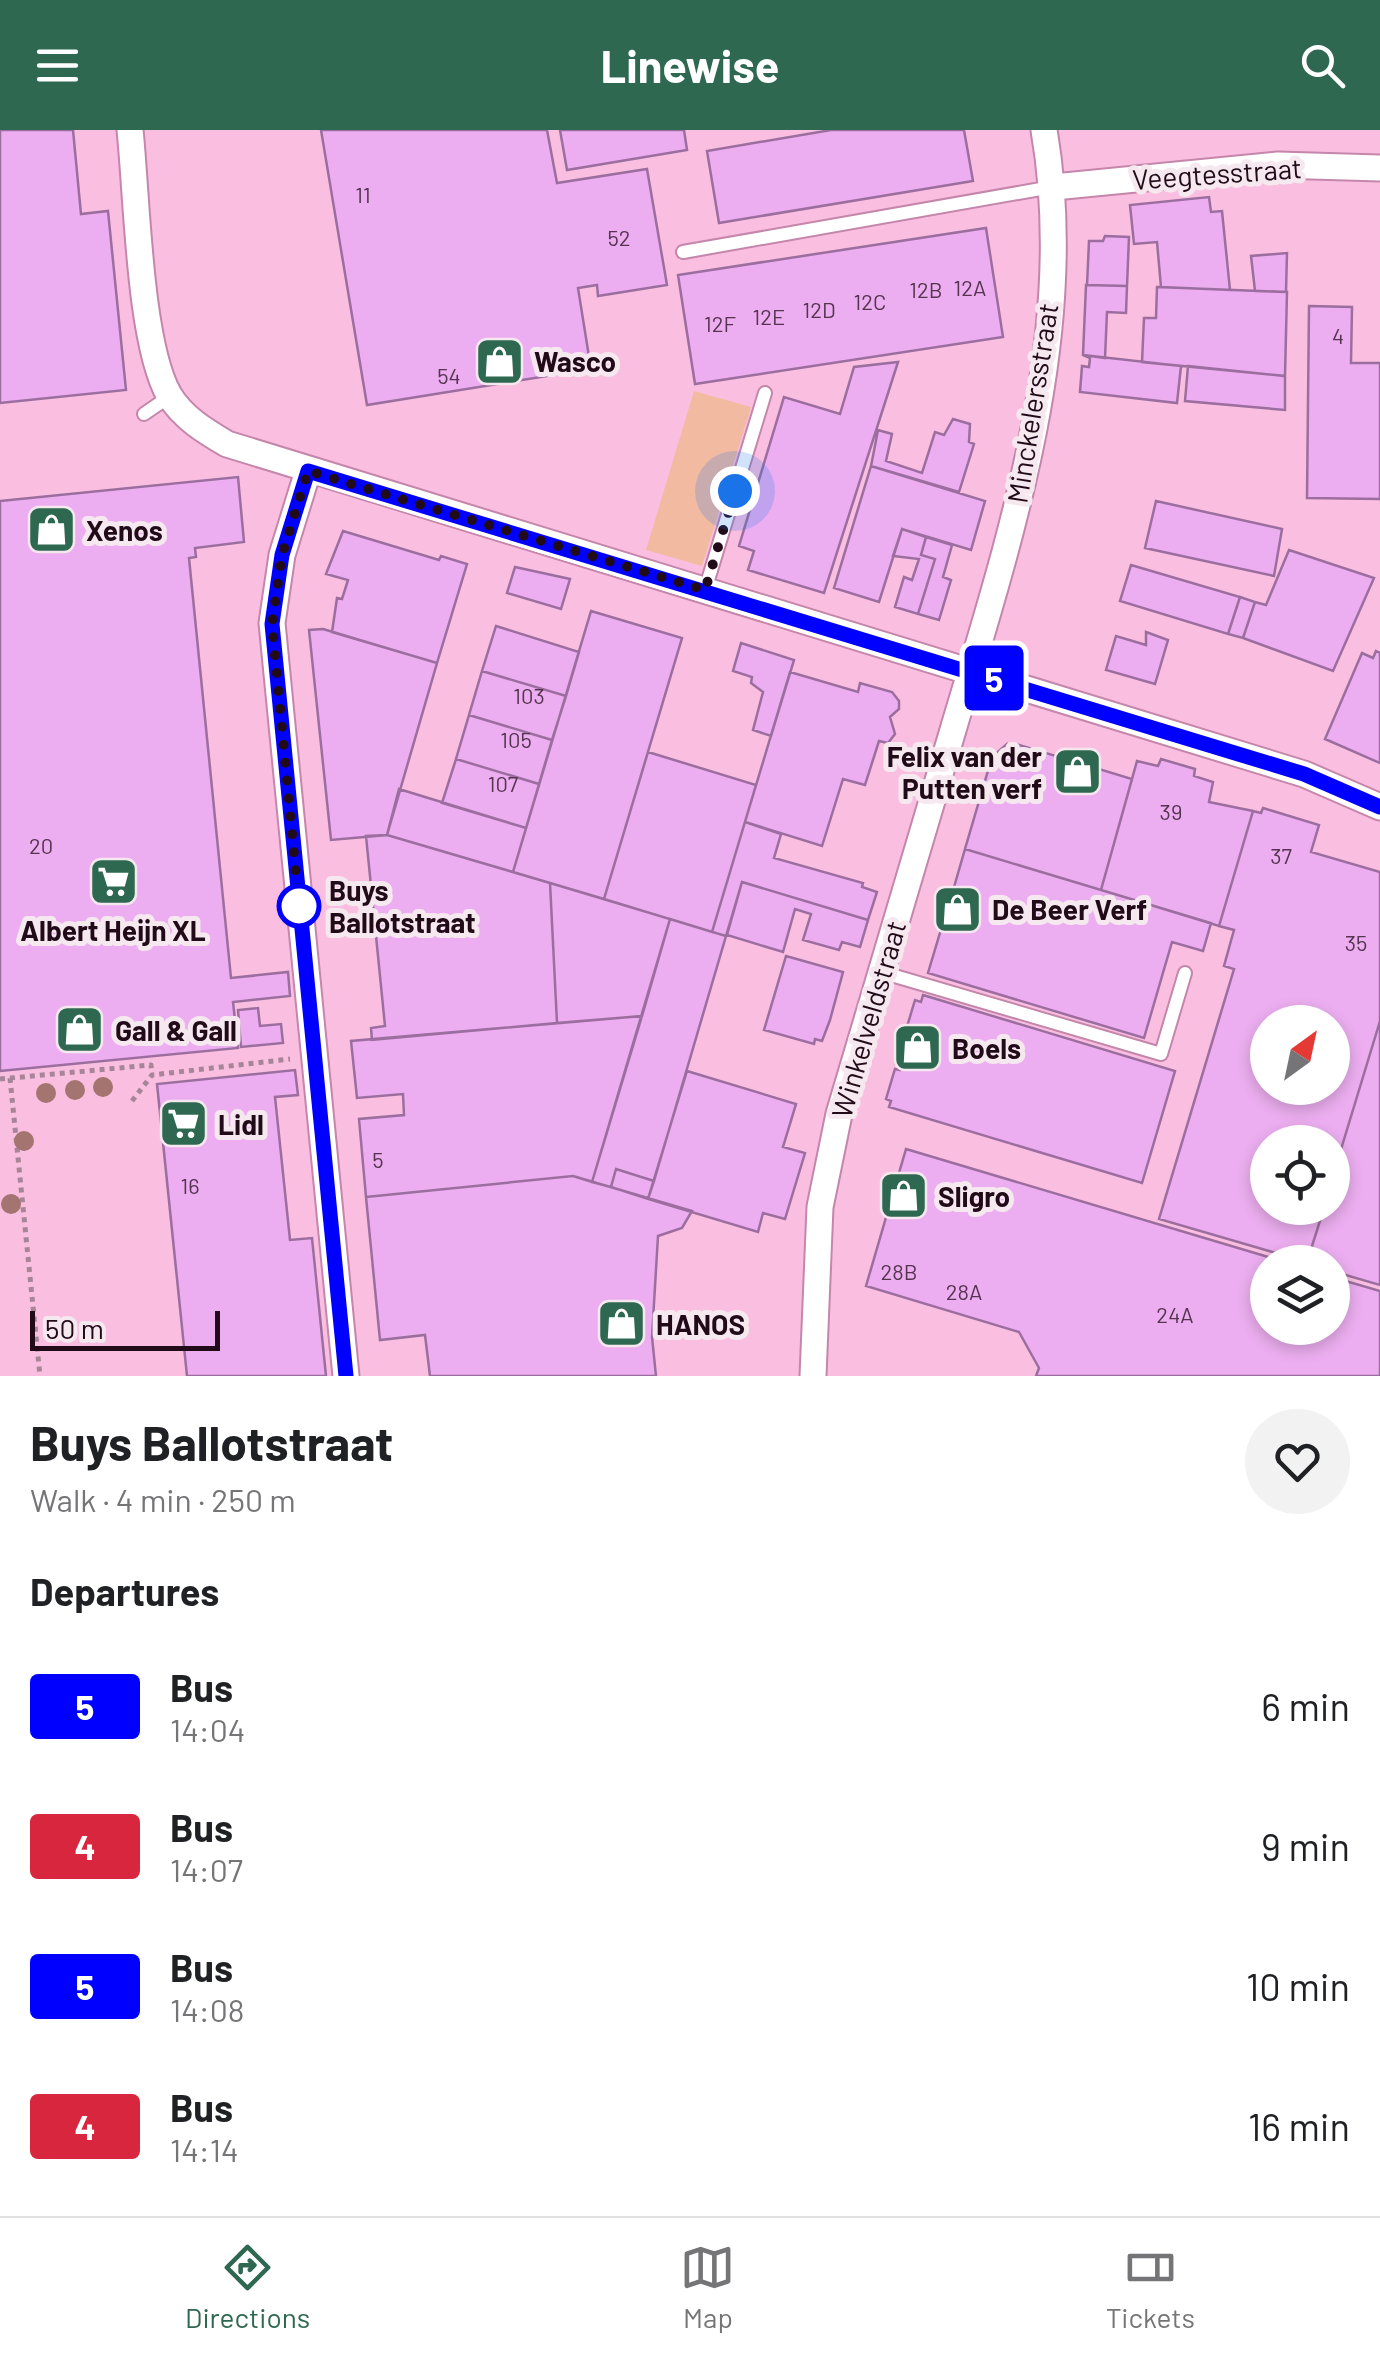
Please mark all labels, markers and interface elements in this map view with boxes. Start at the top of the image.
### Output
icon: menu [30,38,85,93]
text: Linewise [601,38,779,92]
icon: search [1295,38,1350,93]
street label: Veegtesstraat [1131,150,1303,196]
house number: 11 [355,181,371,207]
house number: 52 [607,224,631,250]
house number: 12A [954,274,986,300]
house number: 12B [909,276,943,302]
house number: 12C [854,288,886,314]
house number: 12D [802,296,836,322]
street label: Minckelersstraat [999,301,1065,505]
house number: 12E [753,303,785,329]
house number: 12F [704,310,736,336]
house number: 4 [1332,322,1344,348]
shop icon: Wasco [473,335,525,387]
place label: Wasco [534,344,616,378]
house number: 54 [437,362,461,388]
your location [710,466,760,516]
shop icon: Xenos [25,504,77,556]
place label: Xenos [86,513,163,547]
line badge: 5 [962,646,1026,710]
text: 5 [985,657,1003,699]
house number: 103 [513,682,545,708]
house number: 105 [500,726,532,752]
place label: Felix van der Putten verf [887,739,1042,805]
shop icon: Felix van der Putten verf [1051,746,1103,798]
house number: 107 [488,770,518,796]
house number: 39 [1160,798,1182,824]
house number: 20 [29,832,53,858]
house number: 37 [1270,842,1292,868]
supermarket icon: Albert Heijn XL [87,856,139,908]
place label: Buys Ballotstraat [329,873,476,939]
shop icon: De Beer Verf [931,883,983,935]
marker: Buys Ballotstraat [278,885,320,927]
place label: De Beer Verf [992,892,1147,926]
place label: Albert Heijn XL [20,913,206,947]
street label: Winkelveldstraat [824,916,912,1122]
house number: 35 [1345,929,1367,955]
shop icon: Gall & Gall [54,1004,106,1056]
north arrow [1250,1005,1350,1105]
map controls [1250,1005,1350,1345]
place label: Gall & Gall [115,1013,237,1047]
shop icon: Boels [891,1022,943,1074]
place label: Boels [952,1031,1021,1065]
supermarket icon: Lidl [157,1098,209,1150]
place label: Lidl [218,1107,264,1141]
button: locate [1250,1125,1350,1225]
house number: 5 [372,1146,384,1172]
shop icon: Sligro [877,1170,929,1222]
house number: 16 [180,1172,200,1198]
place label: Sligro [938,1179,1010,1213]
button: layers [1250,1245,1350,1345]
house number: 28B [880,1258,918,1284]
house number: 28A [946,1278,982,1304]
shop icon: HANOS [595,1298,647,1350]
house number: 24A [1156,1301,1194,1327]
scale bar [30,1306,220,1350]
place label: HANOS [656,1307,745,1341]
text: 50 m [45,1311,104,1345]
button: heart [1245,1409,1350,1514]
text: Buys Ballotstraat [30,1413,393,1471]
text: Walk · 4 min · 250 m [30,1480,296,1518]
text: Departures [30,1568,219,1614]
text: Bus [170,1664,233,1710]
text: 6 min [1261,1683,1350,1729]
text: 5 [76,1685,94,1727]
text: 14:04 [170,1710,245,1748]
text: Bus [170,1804,233,1850]
text: 9 min [1261,1823,1350,1869]
text: 4 [74,1825,96,1867]
text: 14:07 [170,1850,243,1888]
text: Bus [170,1944,233,1990]
text: 10 min [1246,1963,1350,2009]
text: 5 [76,1965,94,2007]
text: 14:08 [170,1990,244,2028]
text: Bus [170,2084,233,2130]
text: 16 min [1248,2103,1350,2149]
text: 4 [74,2105,96,2147]
text: 14:14 [170,2130,239,2168]
tab: Directions [185,2240,310,2334]
tab: Map [680,2240,735,2334]
tab: Tickets [1106,2240,1195,2334]

